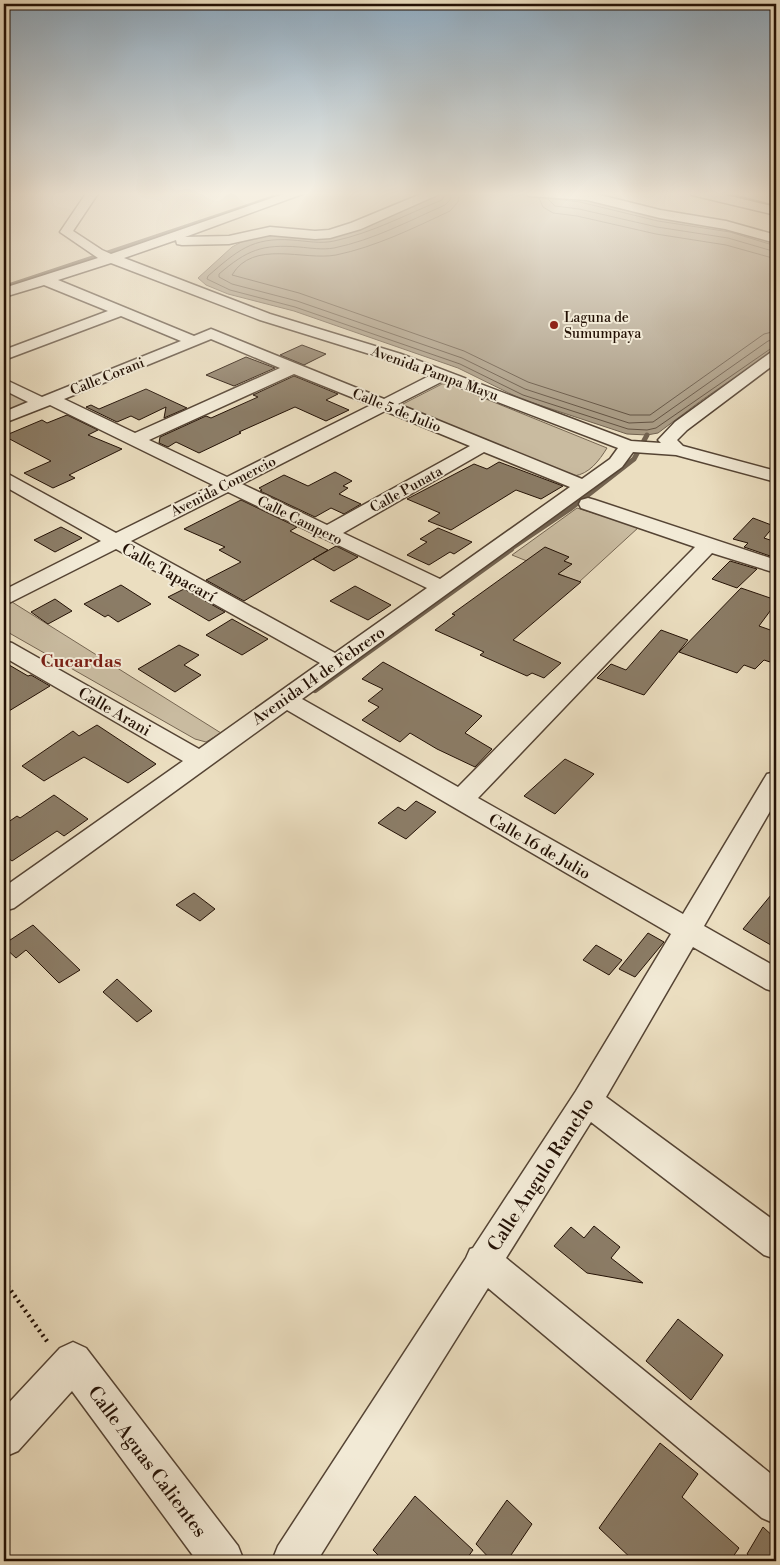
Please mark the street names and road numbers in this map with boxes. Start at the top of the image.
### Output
street label: Avenida Pampa Mayu [368,342,501,405]
street label: Calle Corani [68,354,147,400]
street label: Calle 5 de Julio [350,385,444,437]
street label: Avenida Comercio [167,453,279,522]
street label: Calle Punata [367,462,447,517]
street label: Calle Campero [254,492,345,549]
street label: Calle Tapacarí [118,539,220,607]
street label: Avenida 14 de Febrero [247,622,389,730]
street label: Calle Arani [75,683,154,741]
street label: Calle 16 de Julio [485,810,594,884]
street label: Calle Angulo Rancho [482,1093,600,1256]
street label: Calle Aguas Calientes [82,1381,212,1542]

